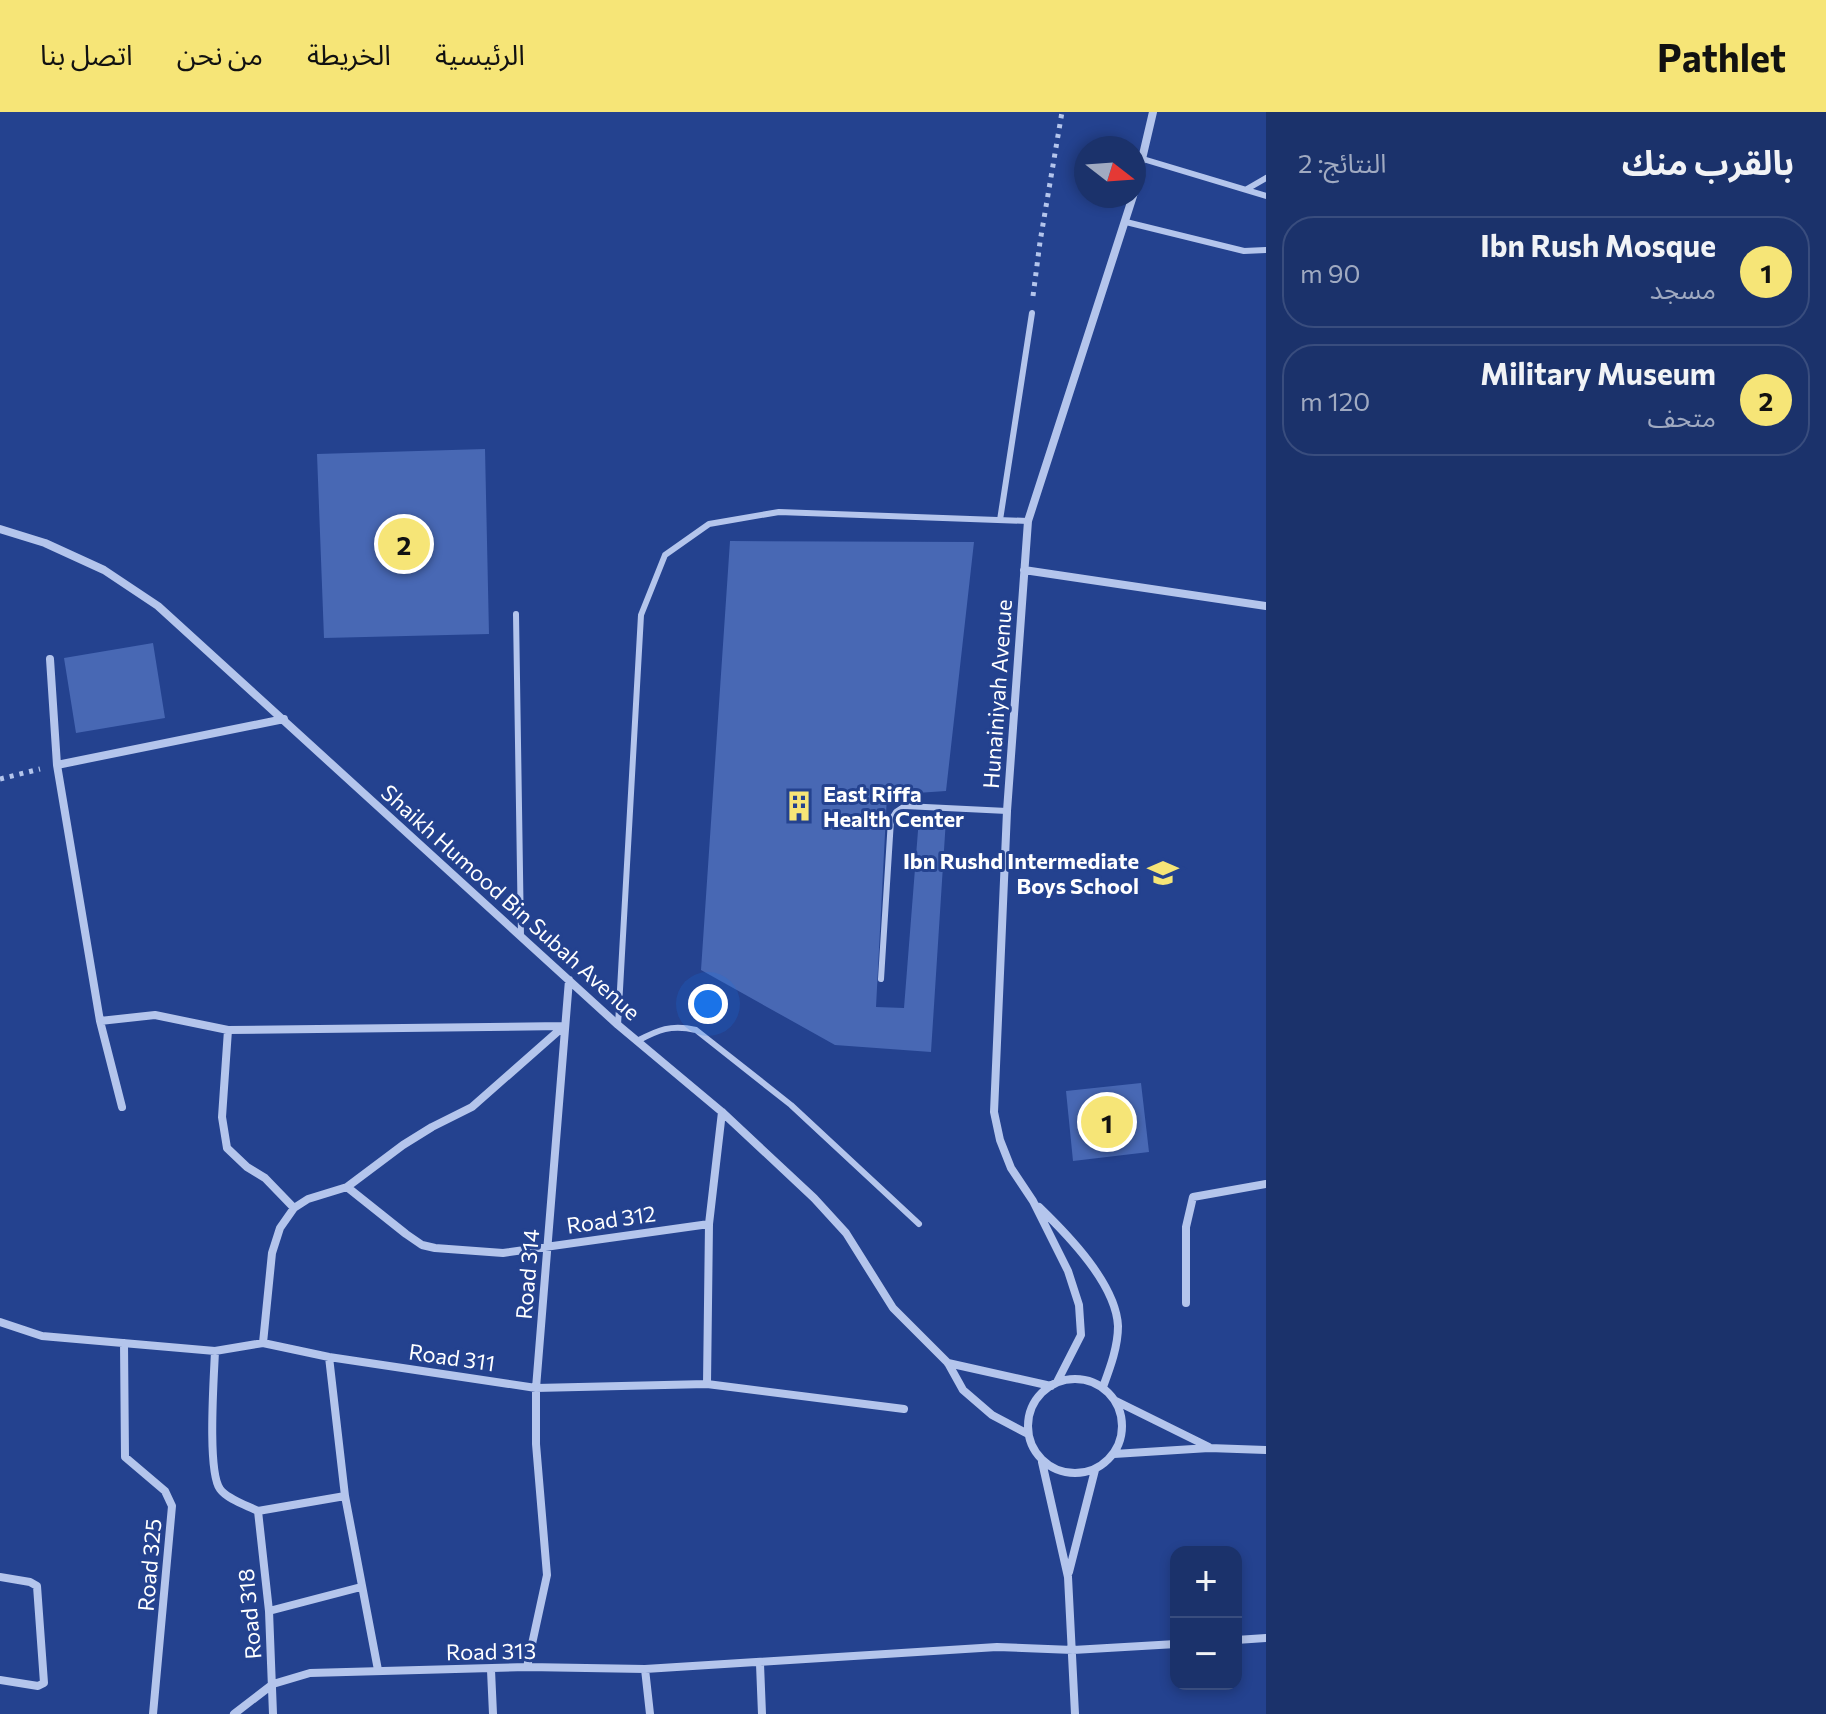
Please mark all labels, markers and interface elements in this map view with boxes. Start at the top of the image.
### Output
text: Pathlet [1657,33,1786,80]
text: اتصل بنا [40,37,133,71]
text: من نحن [177,37,263,71]
text: الخريطة [307,37,391,71]
text: الرئيسية [435,37,525,71]
north arrow [1074,136,1146,208]
text: بالقرب منك [1622,140,1794,182]
text: النتائج: 2 [1298,147,1387,178]
text: Ibn Rush Mosque [1480,226,1716,263]
text: 90 m [1300,257,1360,288]
text: 1 [1760,257,1772,288]
text: مسجد [1650,273,1716,304]
text: Military Museum [1480,354,1716,391]
text: 120 m [1300,385,1370,416]
text: 2 [1759,385,1773,416]
text: متحف [1648,401,1716,432]
pin: 2 [378,514,430,574]
street label: Hunainiyah Avenue [977,598,1017,790]
street label: Shaikh Humood Bin Subah Avenue [376,779,646,1025]
place label: East Riffa Health Center [823,780,964,832]
building icon: East Riffa Health Center [782,789,816,823]
place label: Ibn Rushd Intermediate Boys School [903,847,1139,899]
school or university icon: Ibn Rushd Intermediate Boys School [1146,856,1180,890]
your location [688,984,728,1024]
pin: 1 [1081,1092,1133,1152]
street label: Road 312 [565,1199,657,1239]
street label: Road 314 [510,1228,544,1320]
street label: Road 311 [407,1338,497,1376]
street label: Road 325 [132,1518,166,1612]
map controls [1170,1546,1242,1690]
button: + [1170,1546,1242,1618]
street label: Road 318 [232,1568,266,1660]
button: − [1170,1618,1242,1690]
street label: Road 313 [446,1637,536,1665]

